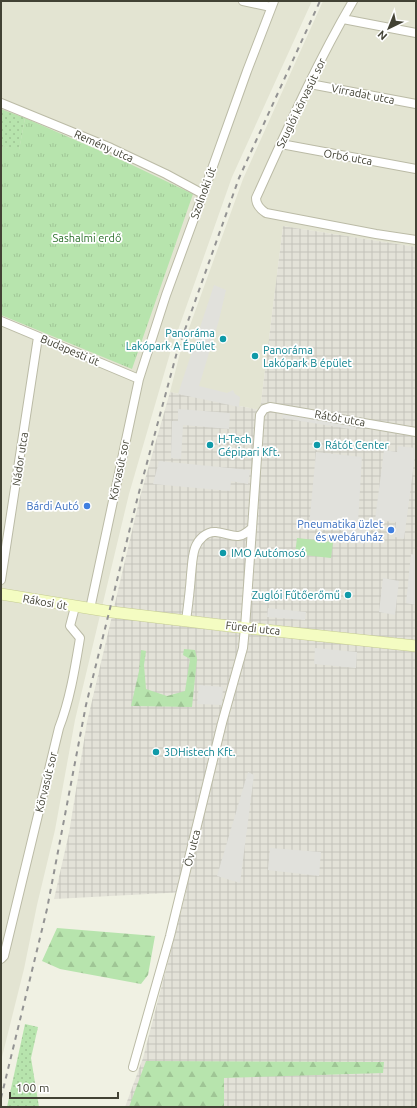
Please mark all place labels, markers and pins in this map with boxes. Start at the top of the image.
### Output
place label: Panoráma Lakópark A Épület [126,327,216,352]
marker: Panoráma Lakópark A Épület [218,334,228,344]
place label: Panoráma Lakópark B épület [263,344,353,369]
marker: Panoráma Lakópark B épület [250,351,260,361]
place label: H-Tech Gépipari Kft. [218,433,280,458]
place label: Rátót Center [325,439,390,451]
marker: H-Tech Gépipari Kft. [205,440,215,450]
marker: Rátót Center [312,440,322,450]
place label: Bárdi Autó [26,500,79,512]
marker: Bárdi Autó [82,501,92,511]
place label: Pneumatika üzlet és webáruház [297,518,384,543]
marker: Pneumatika üzlet és webáruház [386,525,396,535]
place label: IMO Autómosó [231,547,306,559]
marker: IMO Autómosó [218,548,228,558]
place label: Zuglói Fűtőerőmű [252,589,340,601]
marker: Zuglói Fűtőerőmű [343,590,353,600]
place label: 3DHistech Kft. [164,746,235,758]
marker: 3DHistech Kft. [151,747,161,757]

